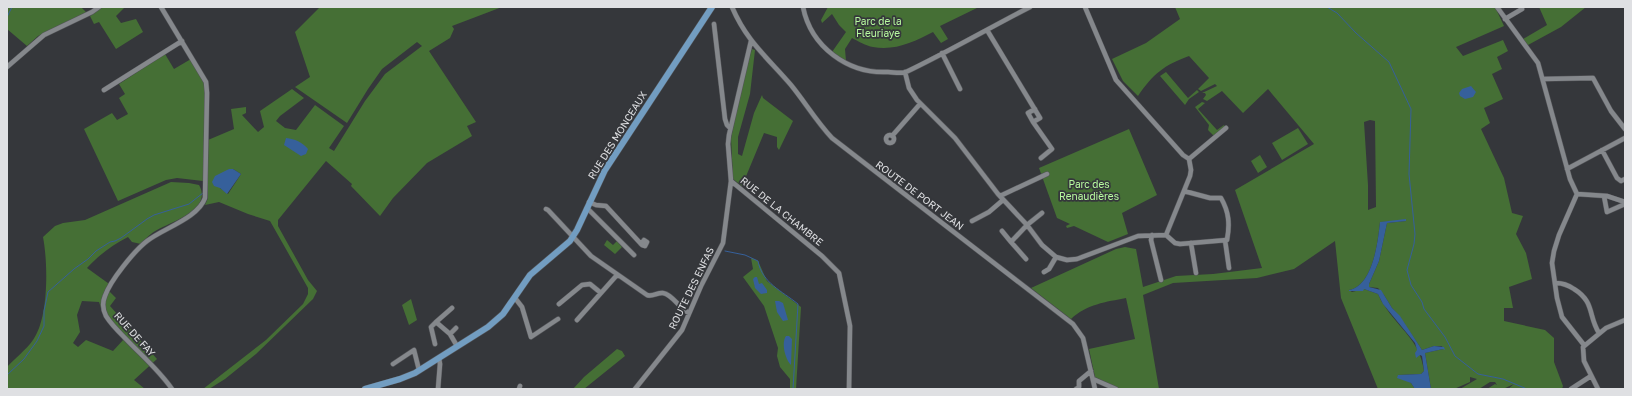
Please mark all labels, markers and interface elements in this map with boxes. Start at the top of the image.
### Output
park label: Parc de la Fleuriaye [854,15,902,39]
street label: RUE DES MONCEAUX [585,88,649,181]
street label: ROUTE DE PORT JEAN [874,158,966,232]
street label: RUE DE LA CHAMBRE [738,174,826,248]
park label: Parc des Renaudières [1059,178,1119,202]
street label: ROUTE DES ENFAS [666,245,716,331]
street label: RUE DE FAY [112,309,158,359]

